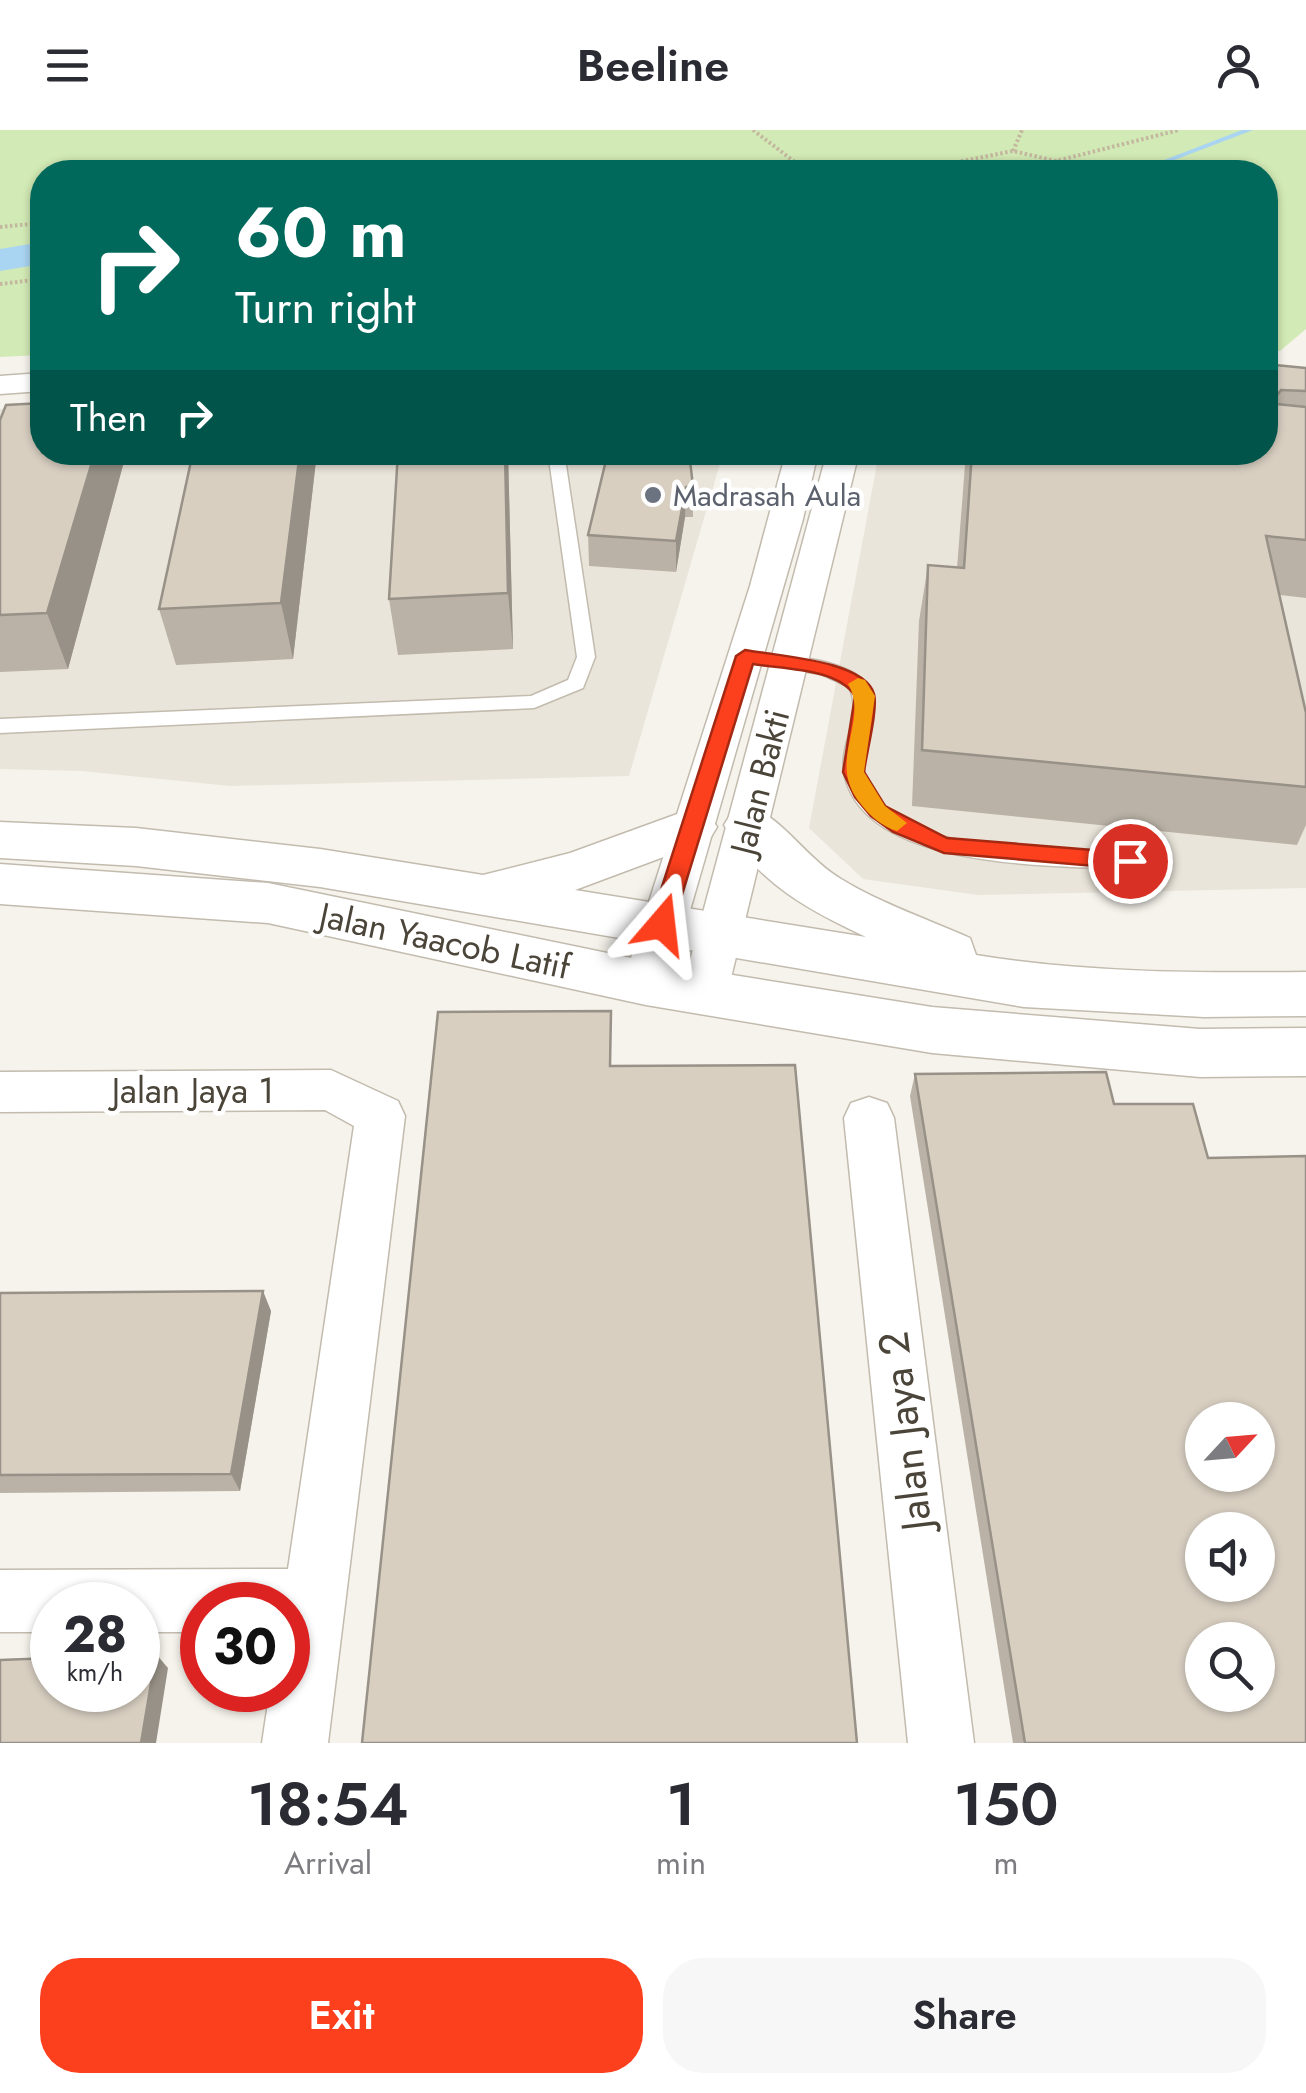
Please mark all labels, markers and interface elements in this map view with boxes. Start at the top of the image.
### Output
text: Beeline [577,33,729,98]
icon: menu [40,38,95,93]
icon: person [1211,38,1266,93]
text: 60 m [235,182,407,283]
icon: right [70,200,200,330]
text: Turn right [235,275,416,340]
text: Then [70,390,147,445]
icon: right [167,390,222,445]
place label: Madrasah Aula [673,474,861,517]
marker: Madrasah Aula [642,484,664,506]
street label: Jalan Bakti [717,704,802,864]
pin [1088,819,1173,904]
icon: arrive [1103,834,1158,889]
position arrow [610,872,714,976]
street label: Jalan Yaacob Latif [311,889,576,992]
street label: Jalan Jaya 1 [108,1066,274,1116]
street label: Jalan Jaya 2 [863,1328,948,1539]
north arrow [1185,1402,1275,1492]
map controls [1185,1402,1275,1712]
button: sound [1185,1512,1275,1602]
speed limit sign: 30 [180,1582,310,1712]
text: 28 [63,1598,127,1671]
button: search [1185,1622,1275,1712]
text: km/h [67,1654,123,1690]
text: 18:54 [247,1761,409,1848]
text: 1 [666,1761,696,1848]
text: 150 [953,1761,1059,1848]
text: Arrival [284,1840,372,1886]
text: min [656,1840,706,1886]
text: m [994,1840,1019,1886]
button: Exit [40,1958,643,2073]
button: Share [663,1958,1266,2073]

